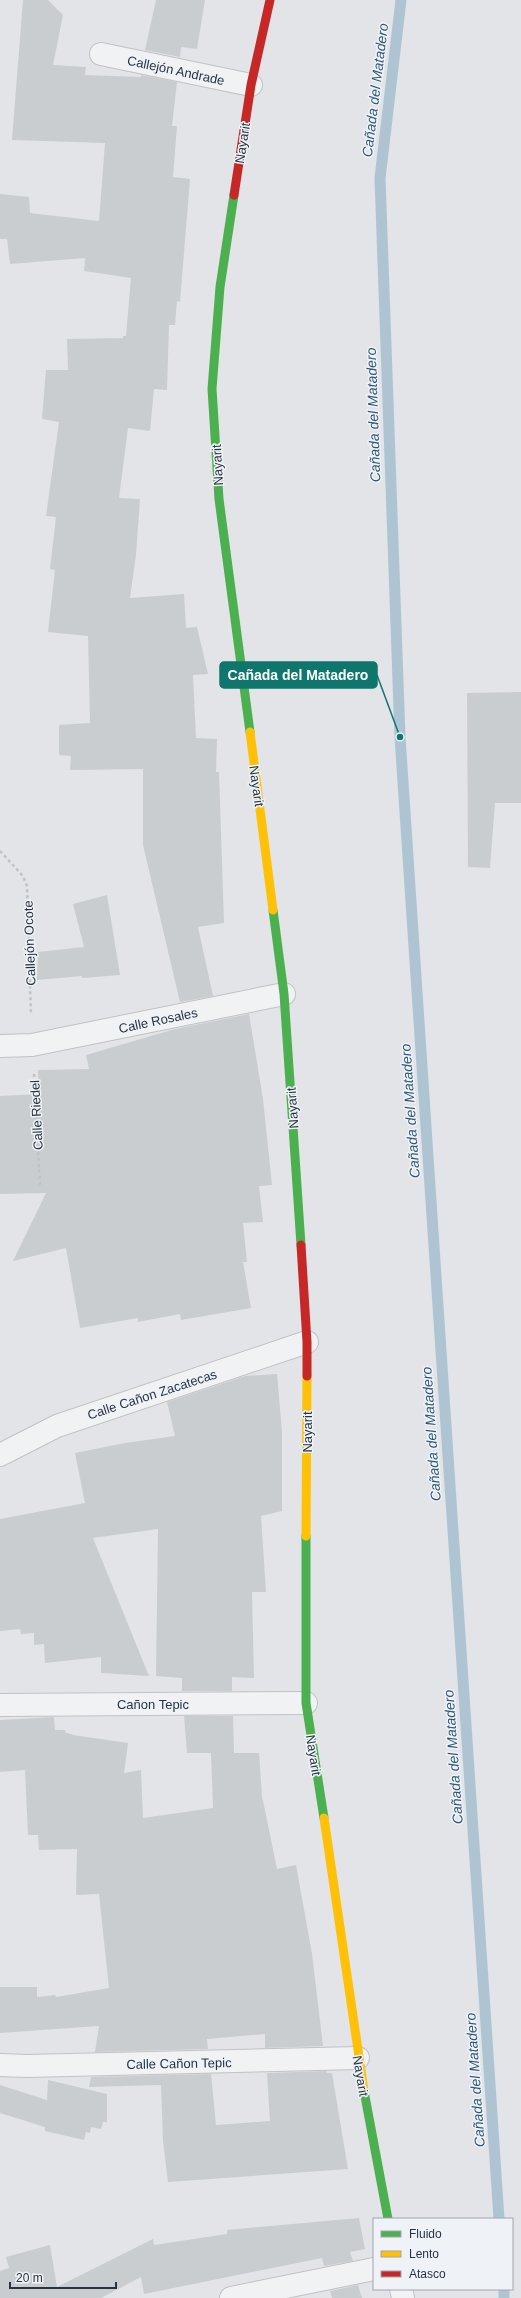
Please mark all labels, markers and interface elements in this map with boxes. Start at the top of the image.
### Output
water label: Cañada del Matadero [359,22,391,158]
street label: Callejón Andrade [126,53,226,88]
street label: Nayarit [232,121,253,165]
water label: Cañada del Matadero [363,347,383,483]
street label: Nayarit [209,444,226,486]
callout: Cañada del Matadero [220,662,377,688]
text: Cañada del Matadero [228,667,368,683]
street label: Nayarit [246,765,267,808]
street label: Callejón Ocote [21,900,38,986]
street label: Calle Rosales [117,1005,199,1036]
water label: Cañada del Matadero [397,1043,423,1179]
street label: Calle Riedel [27,1079,46,1150]
street label: Nayarit [284,1087,301,1129]
street label: Calle Cañon Zacatecas [86,1366,219,1422]
water label: Cañada del Matadero [418,1366,444,1502]
street label: Nayarit [300,1411,315,1453]
water label: Cañada del Matadero [440,1689,466,1825]
street label: Cañon Tepic [117,1697,190,1712]
street label: Nayarit [303,1734,324,1777]
water label: Cañada del Matadero [462,2012,488,2148]
street label: Calle Cañon Tepic [126,2055,232,2072]
street label: Nayarit [350,2055,372,2098]
legend [373,2218,513,2290]
text: Fluido [409,2227,442,2241]
text: Lento [409,2247,439,2261]
scale bar [10,2264,116,2290]
text: Atasco [409,2267,446,2281]
text: 20 m [16,2271,43,2285]

